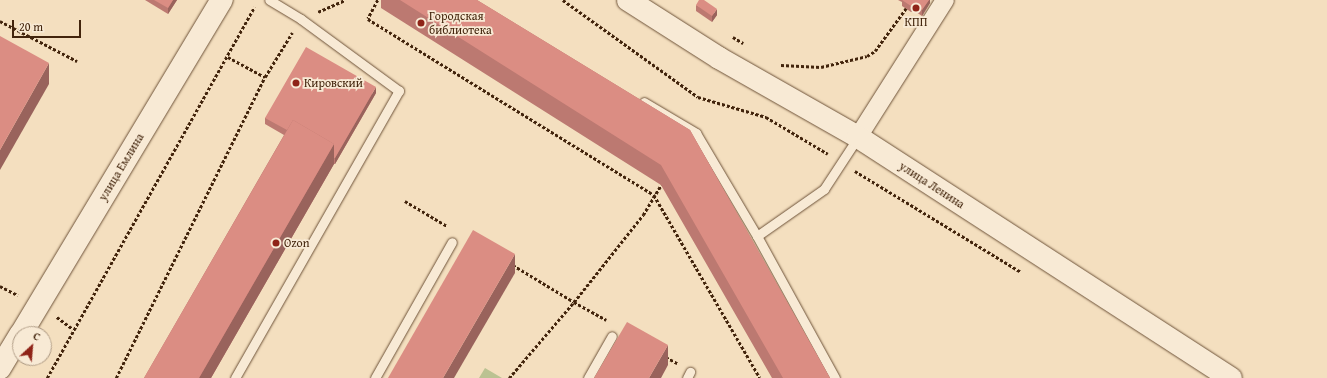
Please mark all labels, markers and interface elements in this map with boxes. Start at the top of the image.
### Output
marker: КПП [911,3,921,13]
place label: Городская библиотека [429,9,492,37]
scale bar [14,12,83,38]
place label: КПП [905,15,927,29]
text: 20 m [19,18,43,35]
marker: Городская библиотека [416,18,426,28]
place label: Кировский [304,76,363,90]
marker: Кировский [291,78,301,88]
street label: улица Емлина [95,131,147,203]
street label: улица Ленина [897,159,967,211]
place label: Ozon [284,236,309,250]
marker: Ozon [271,238,281,248]
north arrow [12,326,52,366]
text: С [31,328,43,345]

